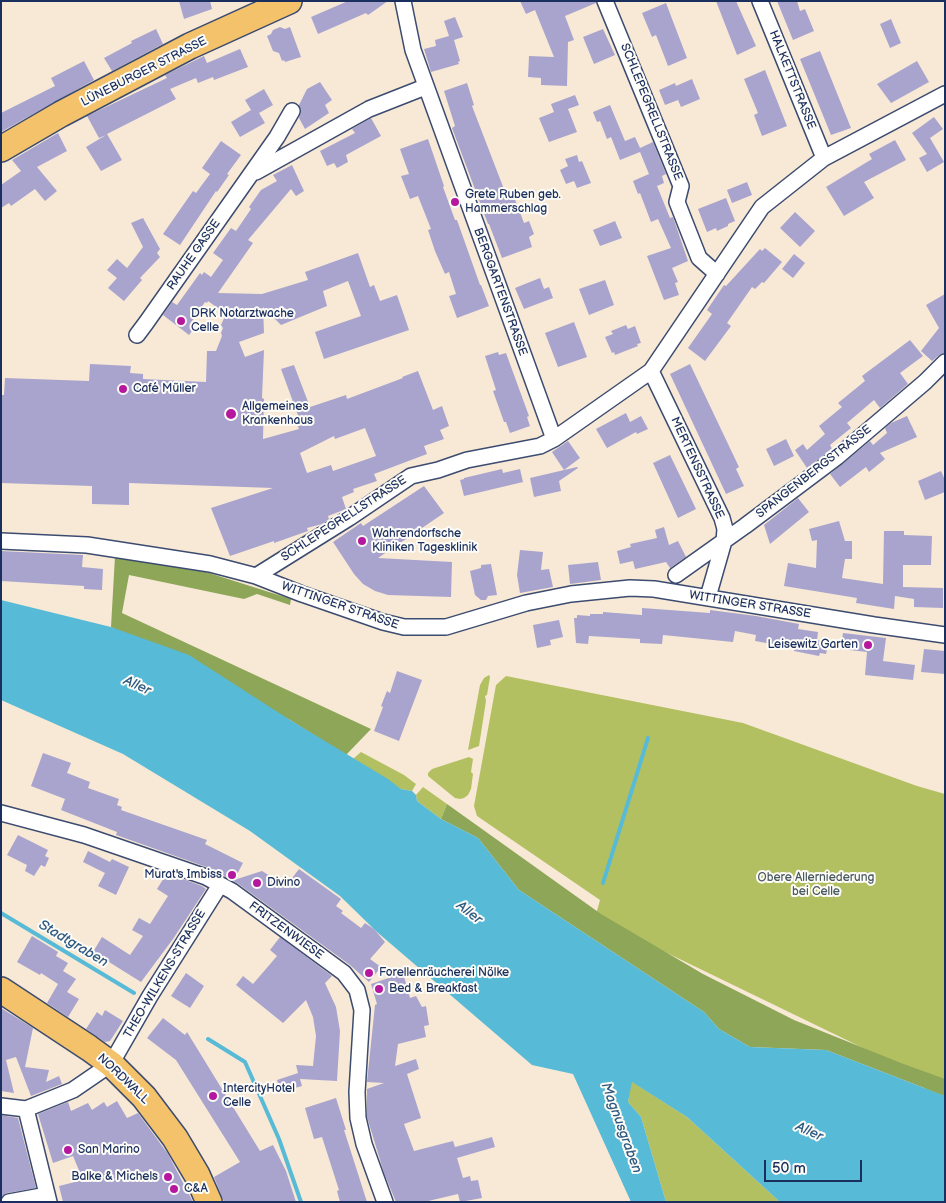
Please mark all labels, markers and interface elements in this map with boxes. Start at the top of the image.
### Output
street label: HALKETTSTRASSE [766,28,818,132]
street label: LÜNEBURGER STRASSE [79,34,209,110]
street label: SCHLEPEGRELLSTRASSE [617,41,685,183]
place label: Grete Ruben geb. Hammerschlag [465,188,561,216]
marker: Grete Ruben geb. Hammerschlag [449,196,461,208]
street label: RAUHE GASSE [164,217,224,293]
street label: BERGGARTENSTRASSE [470,226,530,358]
place label: DRK Notarztwache Celle [191,307,294,335]
marker: DRK Notarztwache Celle [175,315,187,327]
place label: Café Müller [133,382,196,396]
marker: Café Müller [117,383,129,395]
place label: Allgemeines Krankenhaus [242,400,313,428]
marker: Allgemeines Krankenhaus [224,407,238,421]
street label: MERTENSSTRASSE [667,415,727,521]
street label: SPANGENBERGSTRASSE [753,422,875,522]
street label: SCHLEPEGRELLSTRASSE [279,473,409,565]
place label: Wahrendorfsche Kliniken Tagesklinik [372,527,477,555]
marker: Wahrendorfsche Kliniken Tagesklinik [356,535,368,547]
street label: WITTINGER STRASSE [279,579,401,633]
street label: WITTINGER STRASSE [688,588,812,622]
place label: Leisewitz Garten [767,638,858,652]
marker: Leisewitz Garten [862,639,874,651]
water label: Aller [121,673,153,699]
place label: Murat's Imbiss [144,868,222,882]
marker: Murat's Imbiss [226,869,238,881]
park label: Obere Allerniederung bei Celle [758,871,874,899]
place label: Divino [267,876,300,890]
marker: Divino [251,877,263,889]
water label: Aller [453,898,485,928]
street label: FRITZENWIESE [246,899,326,963]
street label: THEO-WILKENS-STRASSE [121,907,209,1041]
water label: Stadtgraben [35,917,111,971]
place label: Forellenräucherei Nölke [379,966,509,980]
marker: Forellenräucherei Nölke [363,967,375,979]
place label: Bed & Breakfast [389,982,477,996]
marker: Bed & Breakfast [373,983,385,995]
street label: NORDWALL [94,1051,152,1107]
water label: Magnusgraben [597,1081,645,1175]
place label: IntercityHotel Celle [223,1082,295,1110]
marker: IntercityHotel Celle [207,1090,219,1102]
water label: Aller [793,1119,825,1145]
place label: San Marino [78,1143,140,1157]
marker: San Marino [62,1144,74,1156]
scale bar [766,1150,864,1182]
text: 50 m [772,1159,806,1178]
place label: Balke & Michels [71,1170,158,1184]
marker: Balke & Michels [162,1171,174,1183]
place label: C&A [184,1182,208,1196]
marker: C&A [168,1183,180,1195]

